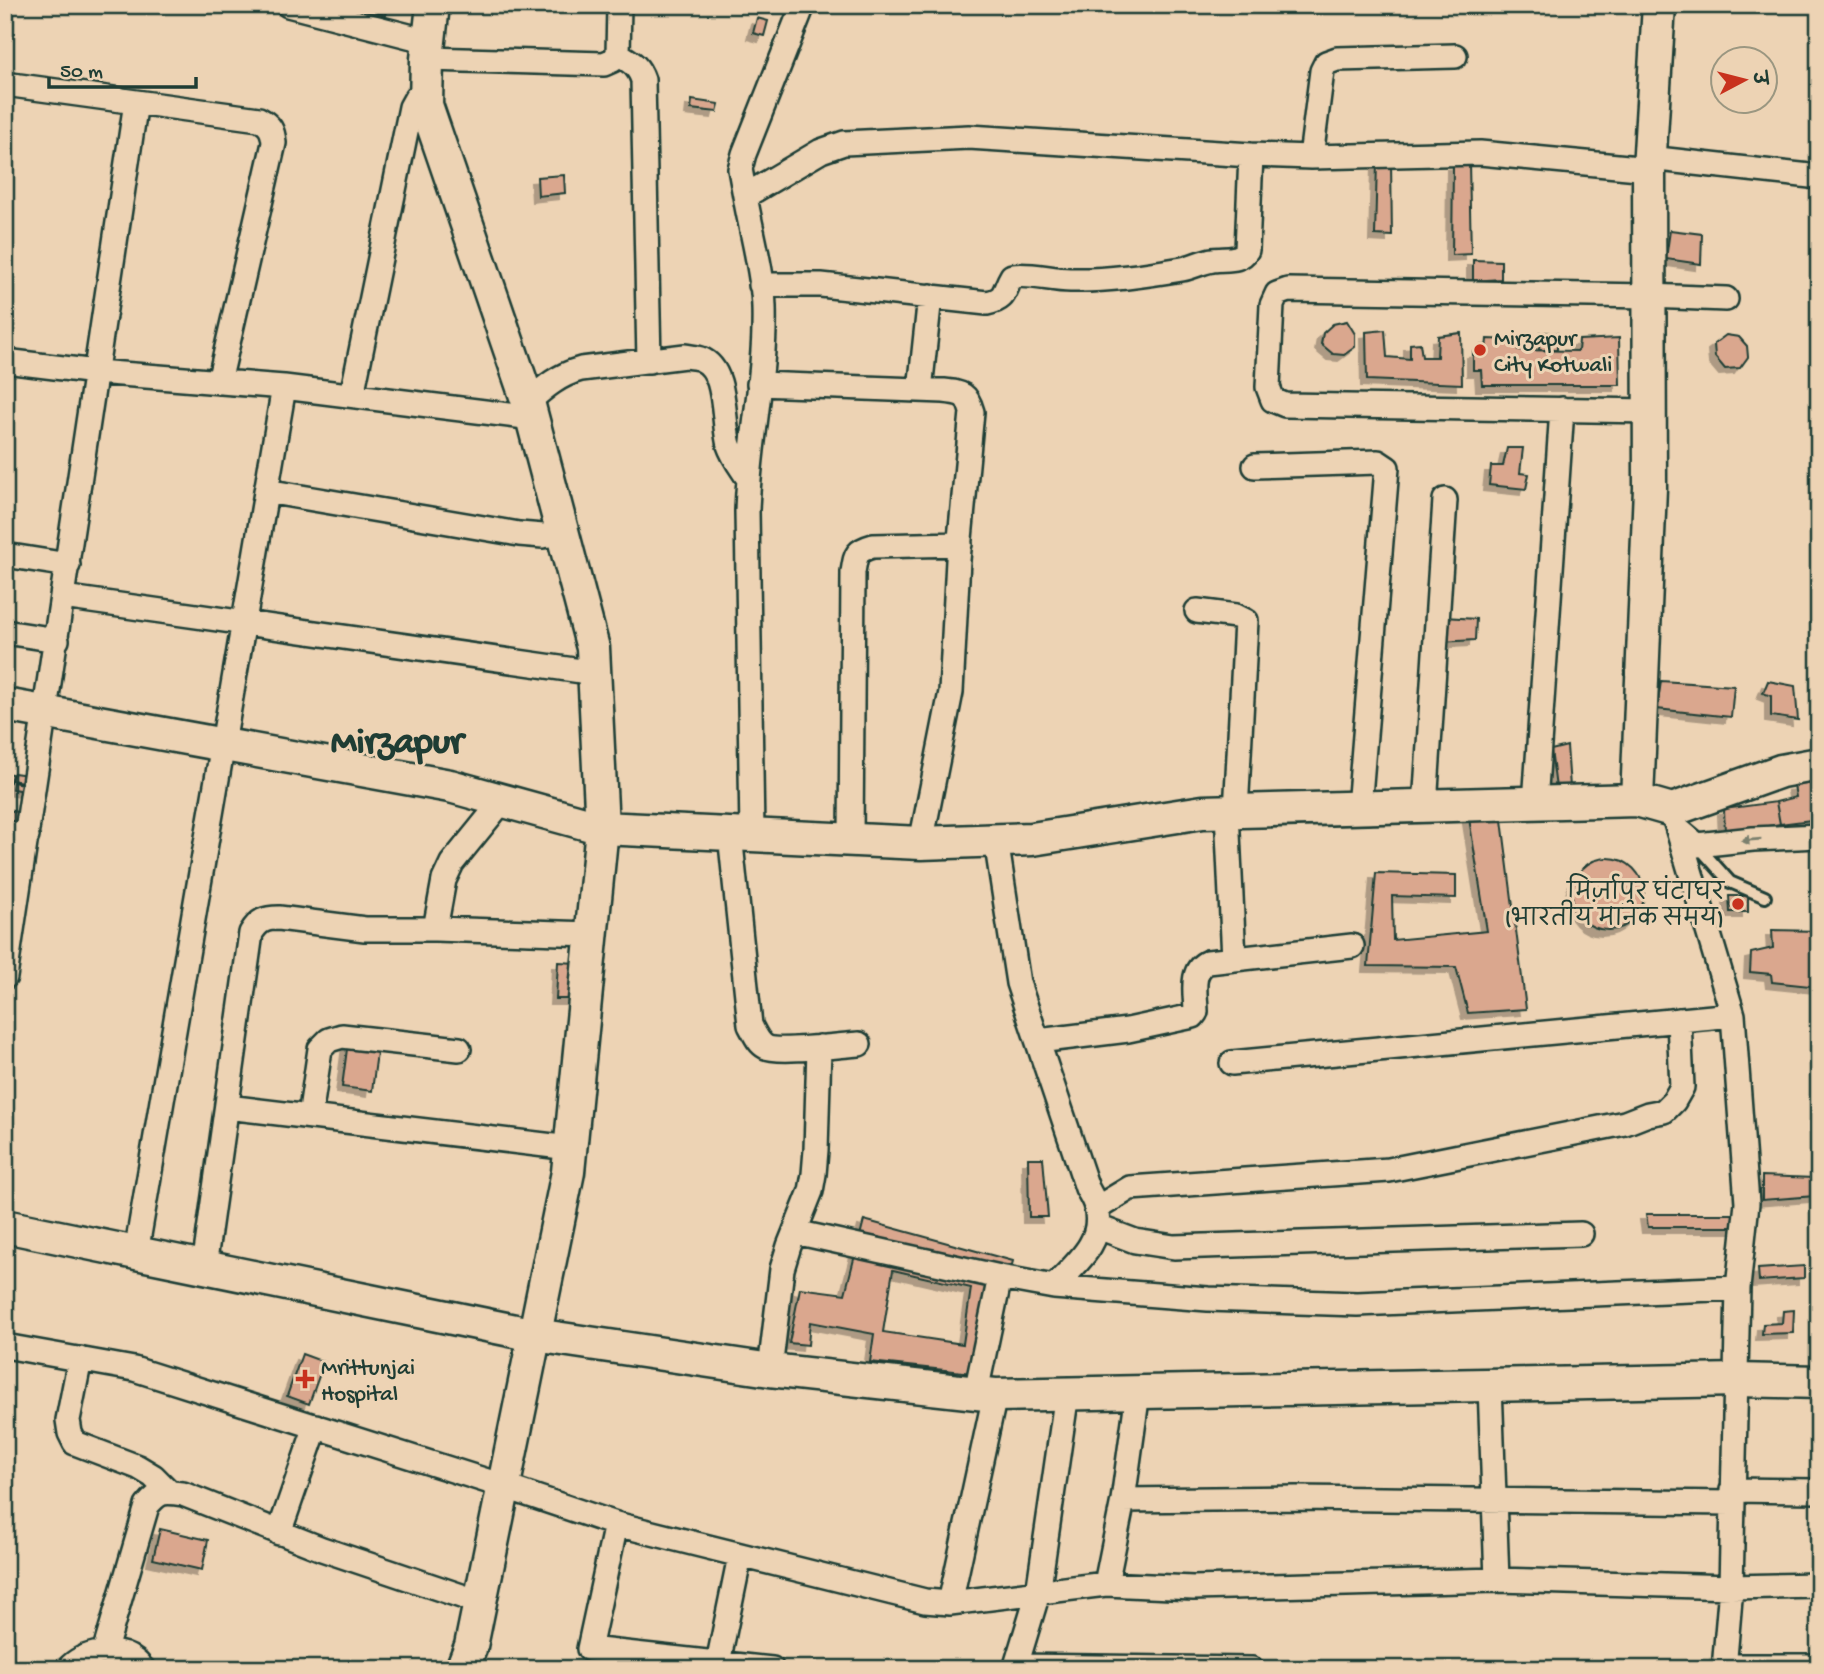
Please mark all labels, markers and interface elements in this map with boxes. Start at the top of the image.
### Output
scale bar [49,46,196,90]
north arrow [1708,46,1778,116]
text: 50 m [60,61,103,86]
text: उ [1745,69,1770,88]
place label: Mirzapur City Kotwali [1494,327,1612,380]
marker: Mirzapur City Kotwali [1472,342,1488,358]
district label: Mirzapur [331,722,467,766]
one-way arrow [1739,835,1761,846]
place label: मिर्ज़ापुर घंटाघर (भारतीय मानक समय) [1504,873,1725,934]
marker: मिर्ज़ापुर घंटाघर (भारतीय मानक समय) [1730,896,1746,912]
place label: Mrittunjai Hospital [321,1356,415,1409]
marker: Mrittunjai Hospital [295,1369,315,1389]

